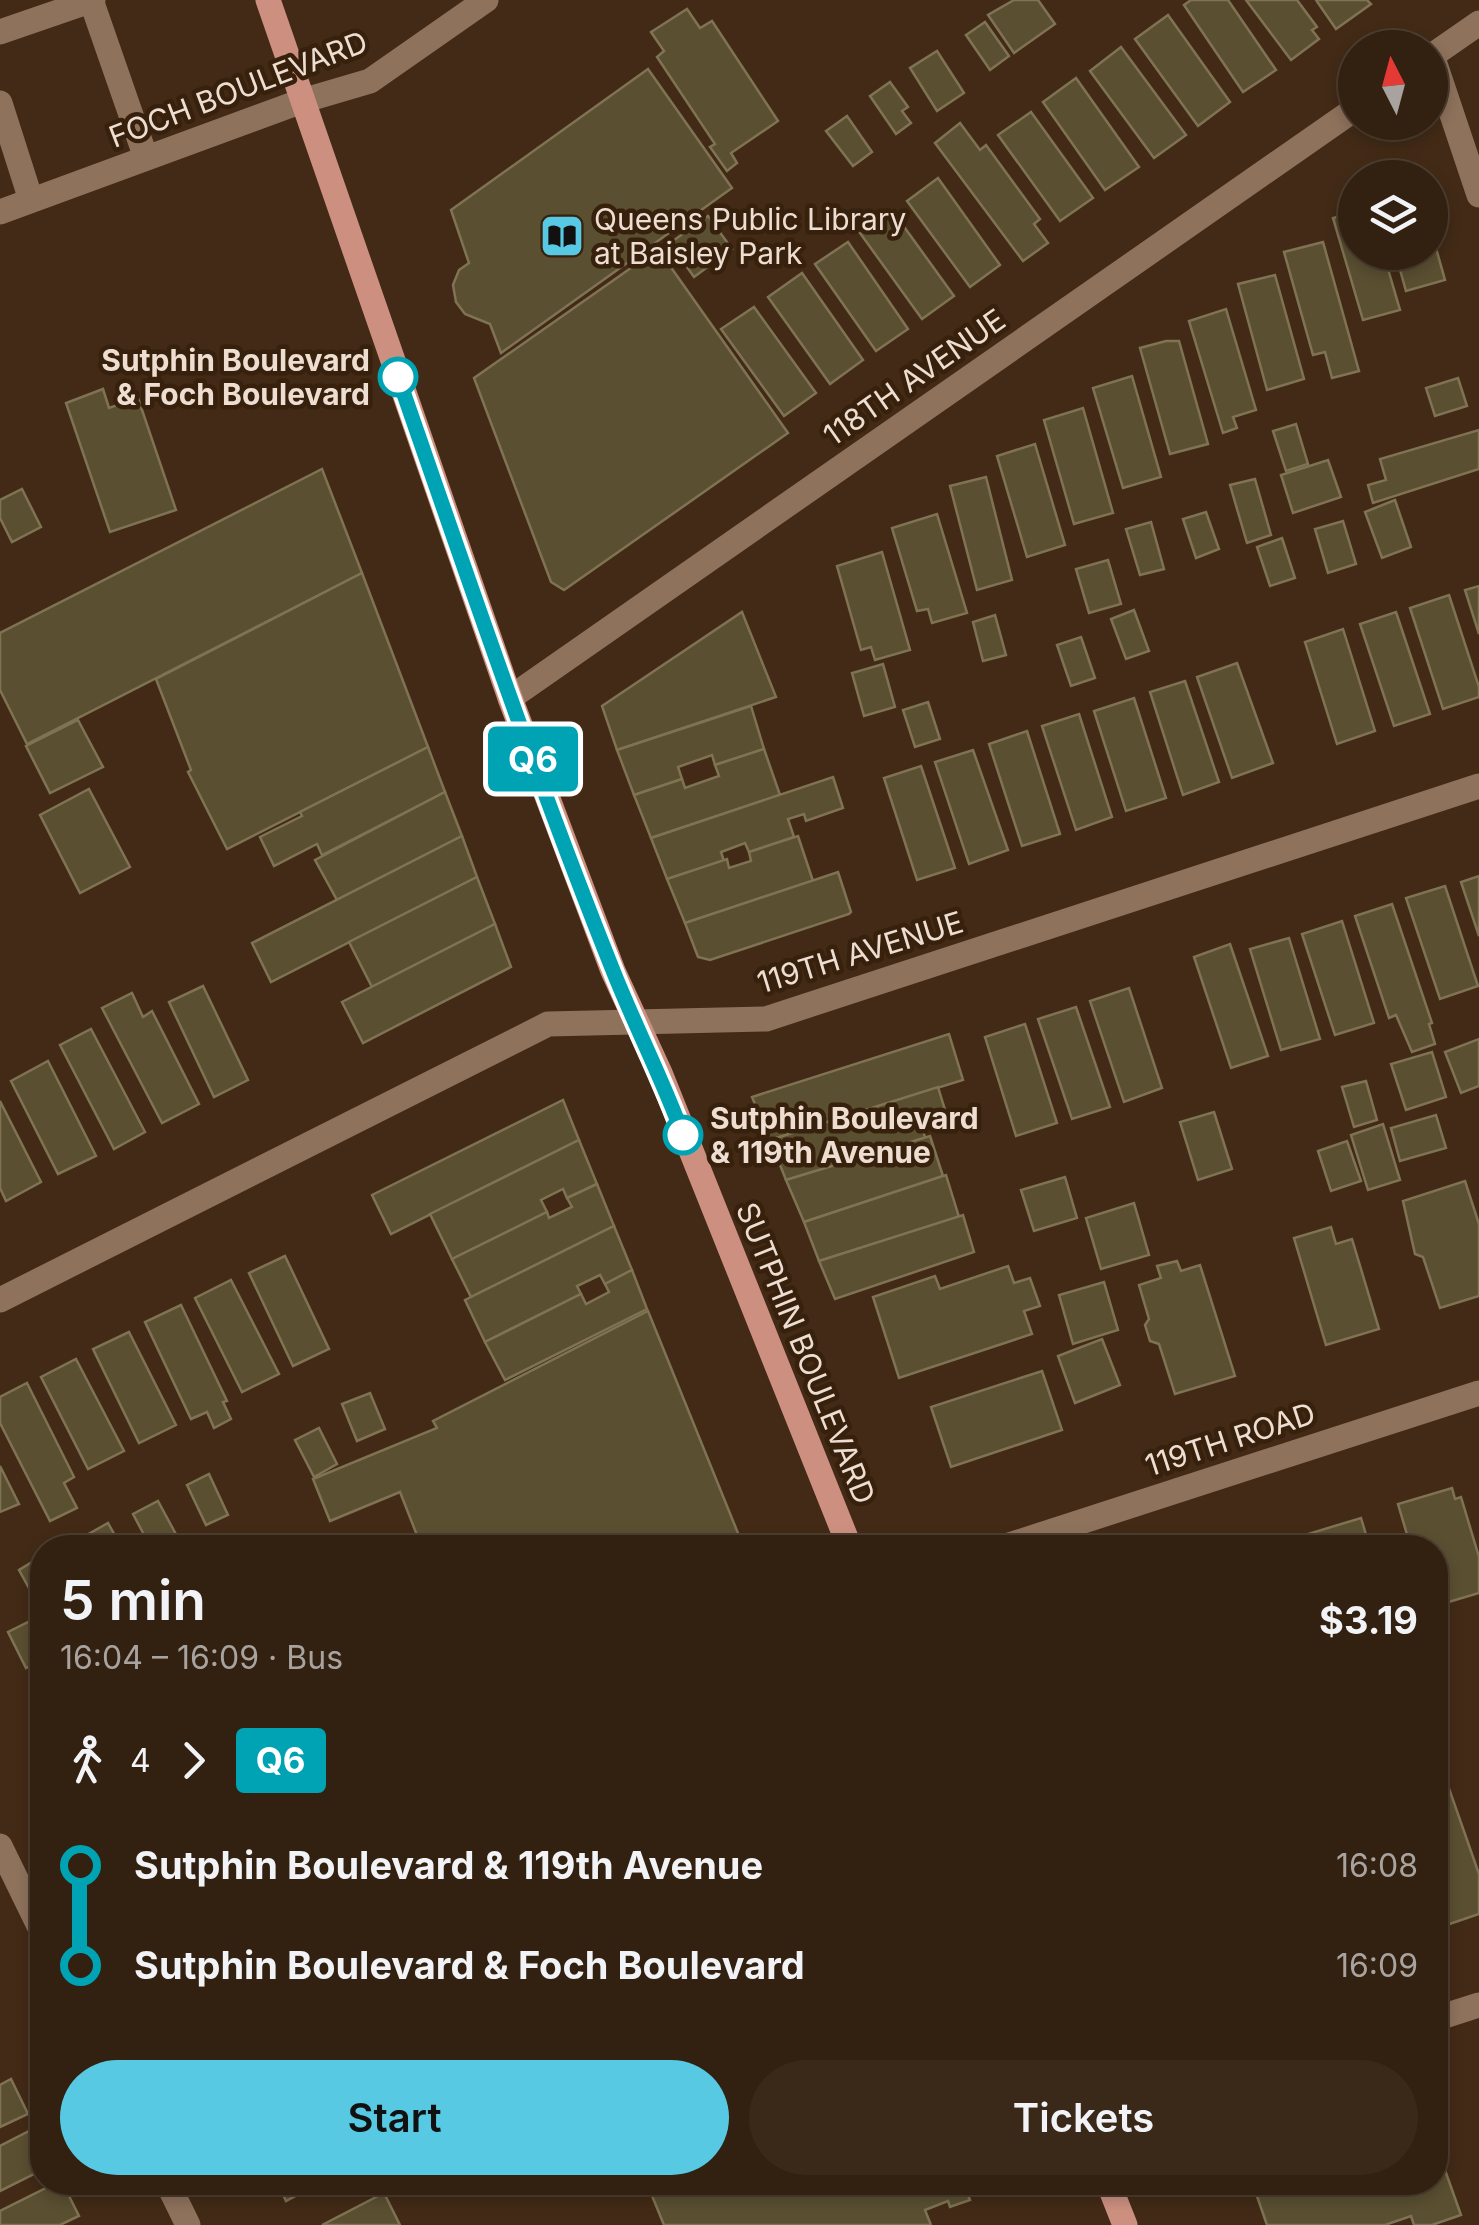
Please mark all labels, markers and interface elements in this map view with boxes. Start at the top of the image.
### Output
street label: FOCH BOULEVARD [104,23,372,155]
north arrow [1338,30,1448,140]
map controls [1338,30,1448,270]
button: layers [1338,160,1448,270]
place label: Queens Public Library at Baisley Park [594,201,907,271]
library icon: Queens Public Library at Baisley Park [539,213,585,259]
street label: 118TH AVENUE [816,301,1012,453]
place label: Sutphin Boulevard & Foch Boulevard [101,342,370,412]
marker: Sutphin Boulevard & Foch Boulevard [379,358,417,396]
line badge: Q6 [488,726,578,792]
text: Q6 [508,738,558,780]
street label: 119TH AVENUE [753,904,967,1000]
place label: Sutphin Boulevard & 119th Avenue [710,1100,979,1170]
marker: Sutphin Boulevard & 119th Avenue [664,1116,702,1154]
street label: SUTPHIN BOULEVARD [729,1197,883,1509]
street label: 119TH ROAD [1140,1395,1320,1483]
text: 5 min [60,1567,206,1633]
text: $3.19 [1319,1597,1418,1643]
text: 16:04 – 16:09 · Bus [60,1638,343,1677]
icon: walk [60,1733,115,1788]
icon: forward [166,1733,221,1788]
text: Q6 [256,1739,306,1781]
text: 4 [130,1741,151,1780]
text: Sutphin Boulevard & 119th Avenue [134,1842,763,1888]
text: 16:08 [1336,1846,1418,1885]
text: Sutphin Boulevard & Foch Boulevard [134,1942,805,1988]
text: 16:09 [1336,1946,1418,1985]
button: Start [60,2060,729,2175]
button: Tickets [749,2060,1418,2175]

